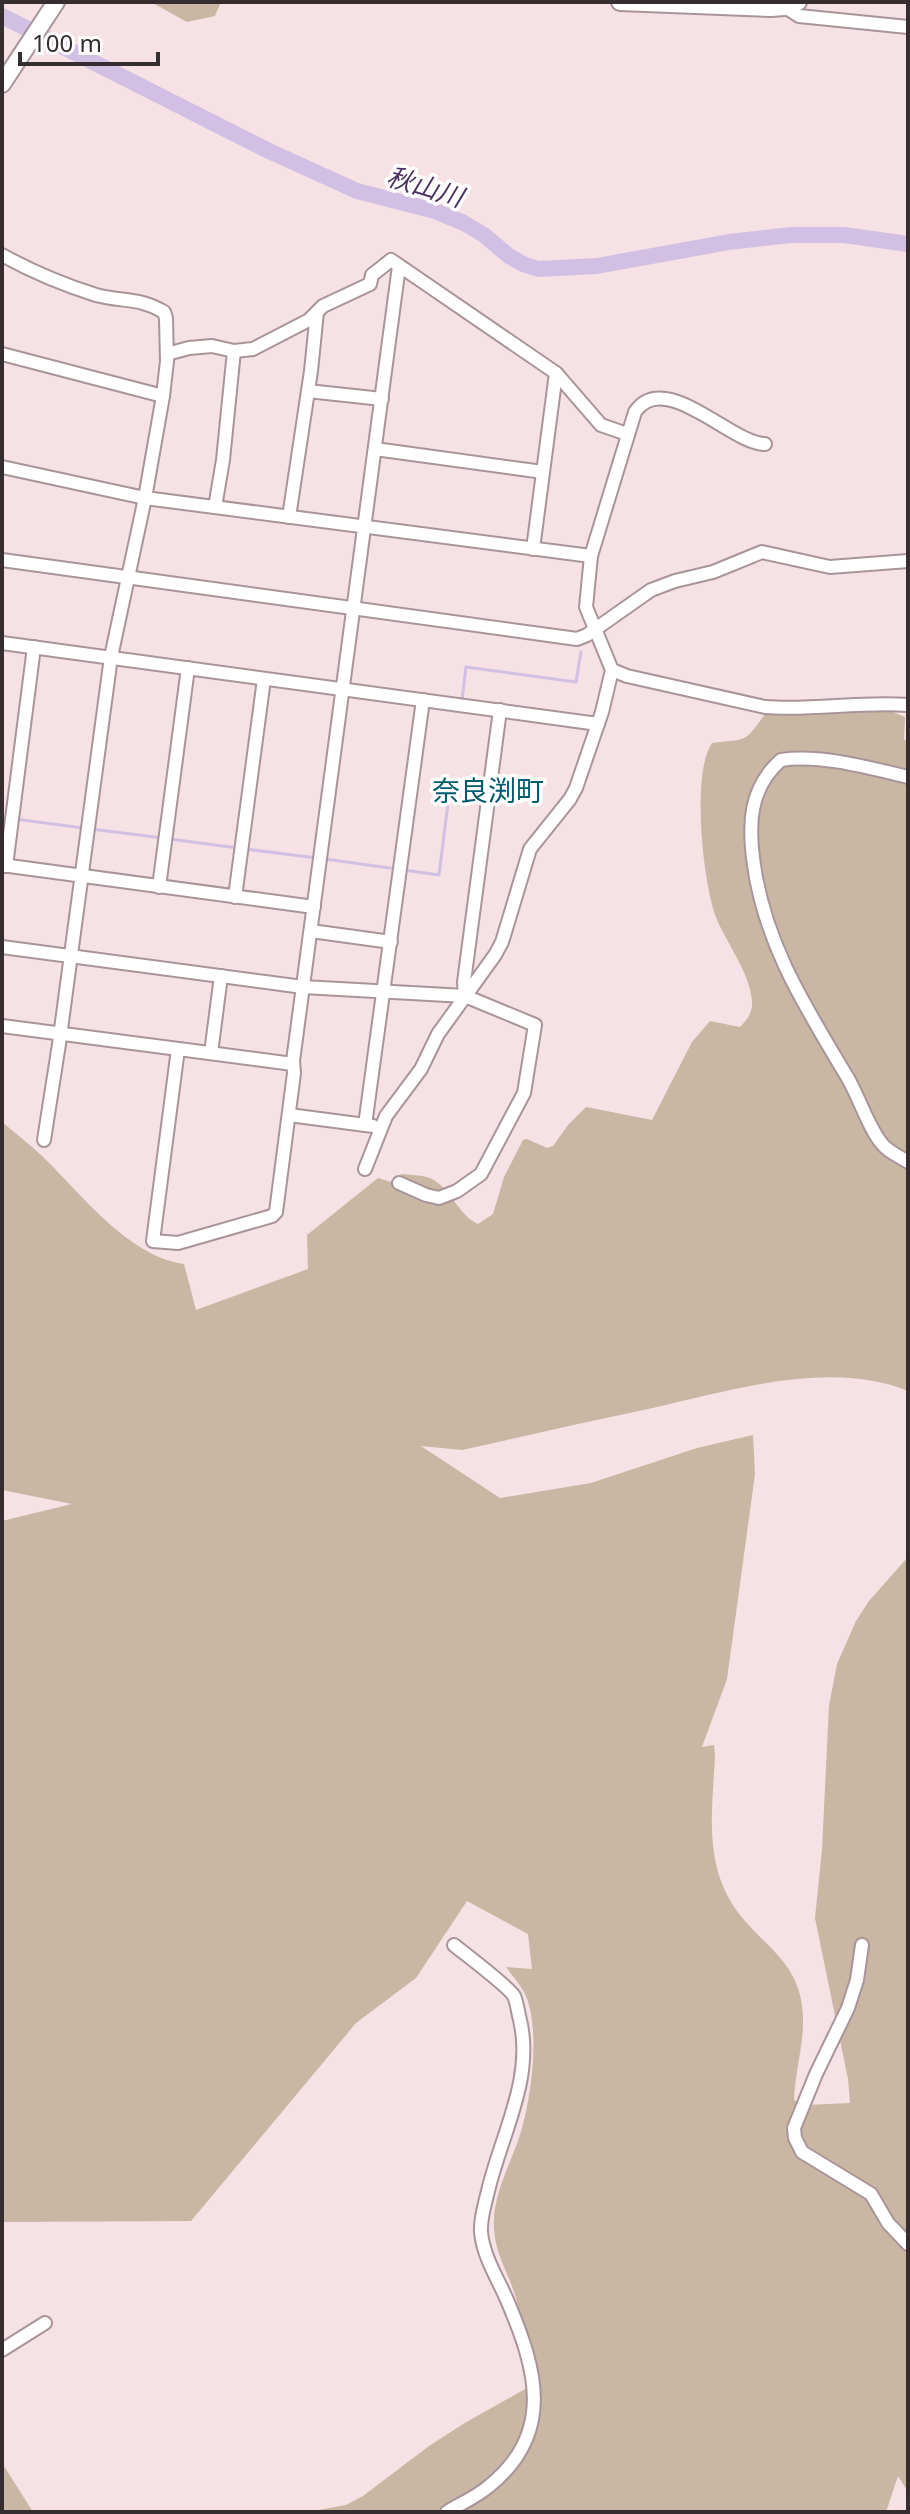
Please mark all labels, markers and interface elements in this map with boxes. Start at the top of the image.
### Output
scale bar [20,16,158,66]
text: 100 m [32,26,102,59]
water label: 秋山川 [383,157,471,216]
district label: 奈良渕町 [432,771,544,809]

